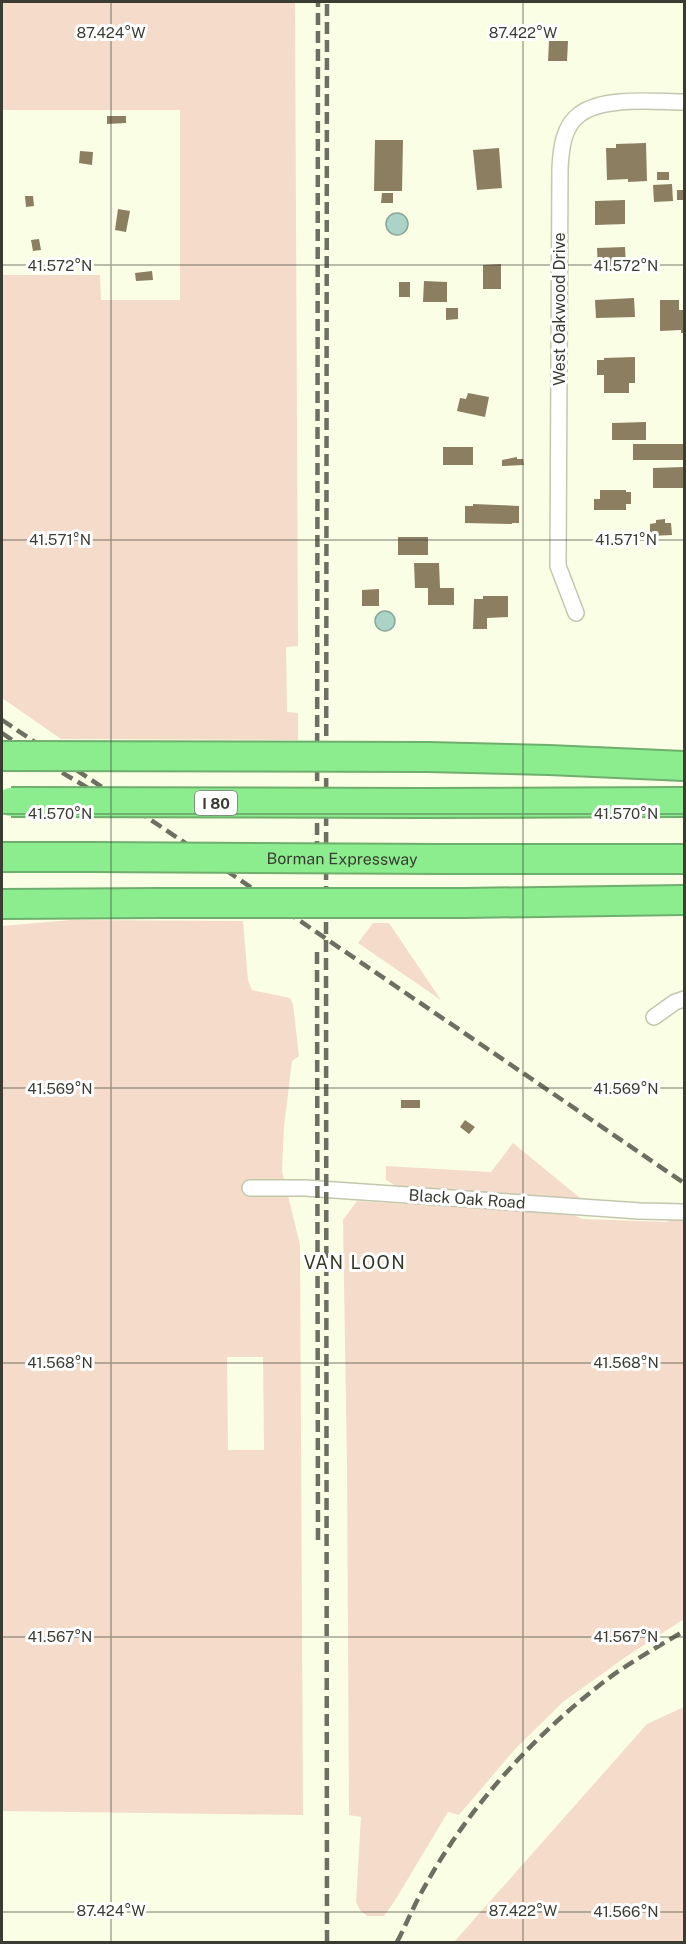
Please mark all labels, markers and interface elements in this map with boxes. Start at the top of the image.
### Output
text: 87.424°W [77,24,145,41]
text: 87.422°W [489,24,557,41]
street label: West Oakwood Drive [550,232,569,386]
text: 41.572°N [28,257,92,274]
text: 41.572°N [594,257,658,274]
text: 41.571°N [29,531,91,548]
text: 41.571°N [595,531,657,548]
road number: I 80 [195,791,237,815]
text: 41.570°N [28,805,92,822]
text: 41.570°N [594,805,658,822]
street label: Borman Expressway [266,848,418,868]
text: 41.569°N [27,1080,93,1097]
text: 41.569°N [593,1080,659,1097]
street label: Black Oak Road [408,1185,526,1213]
district label: VAN LOON [304,1252,406,1273]
text: 41.568°N [27,1354,93,1371]
text: 41.568°N [593,1354,659,1371]
text: 41.567°N [28,1628,92,1645]
text: 41.567°N [594,1628,658,1645]
text: 87.424°W [77,1902,145,1919]
text: 87.422°W [489,1902,557,1919]
text: 41.566°N [593,1903,659,1920]

